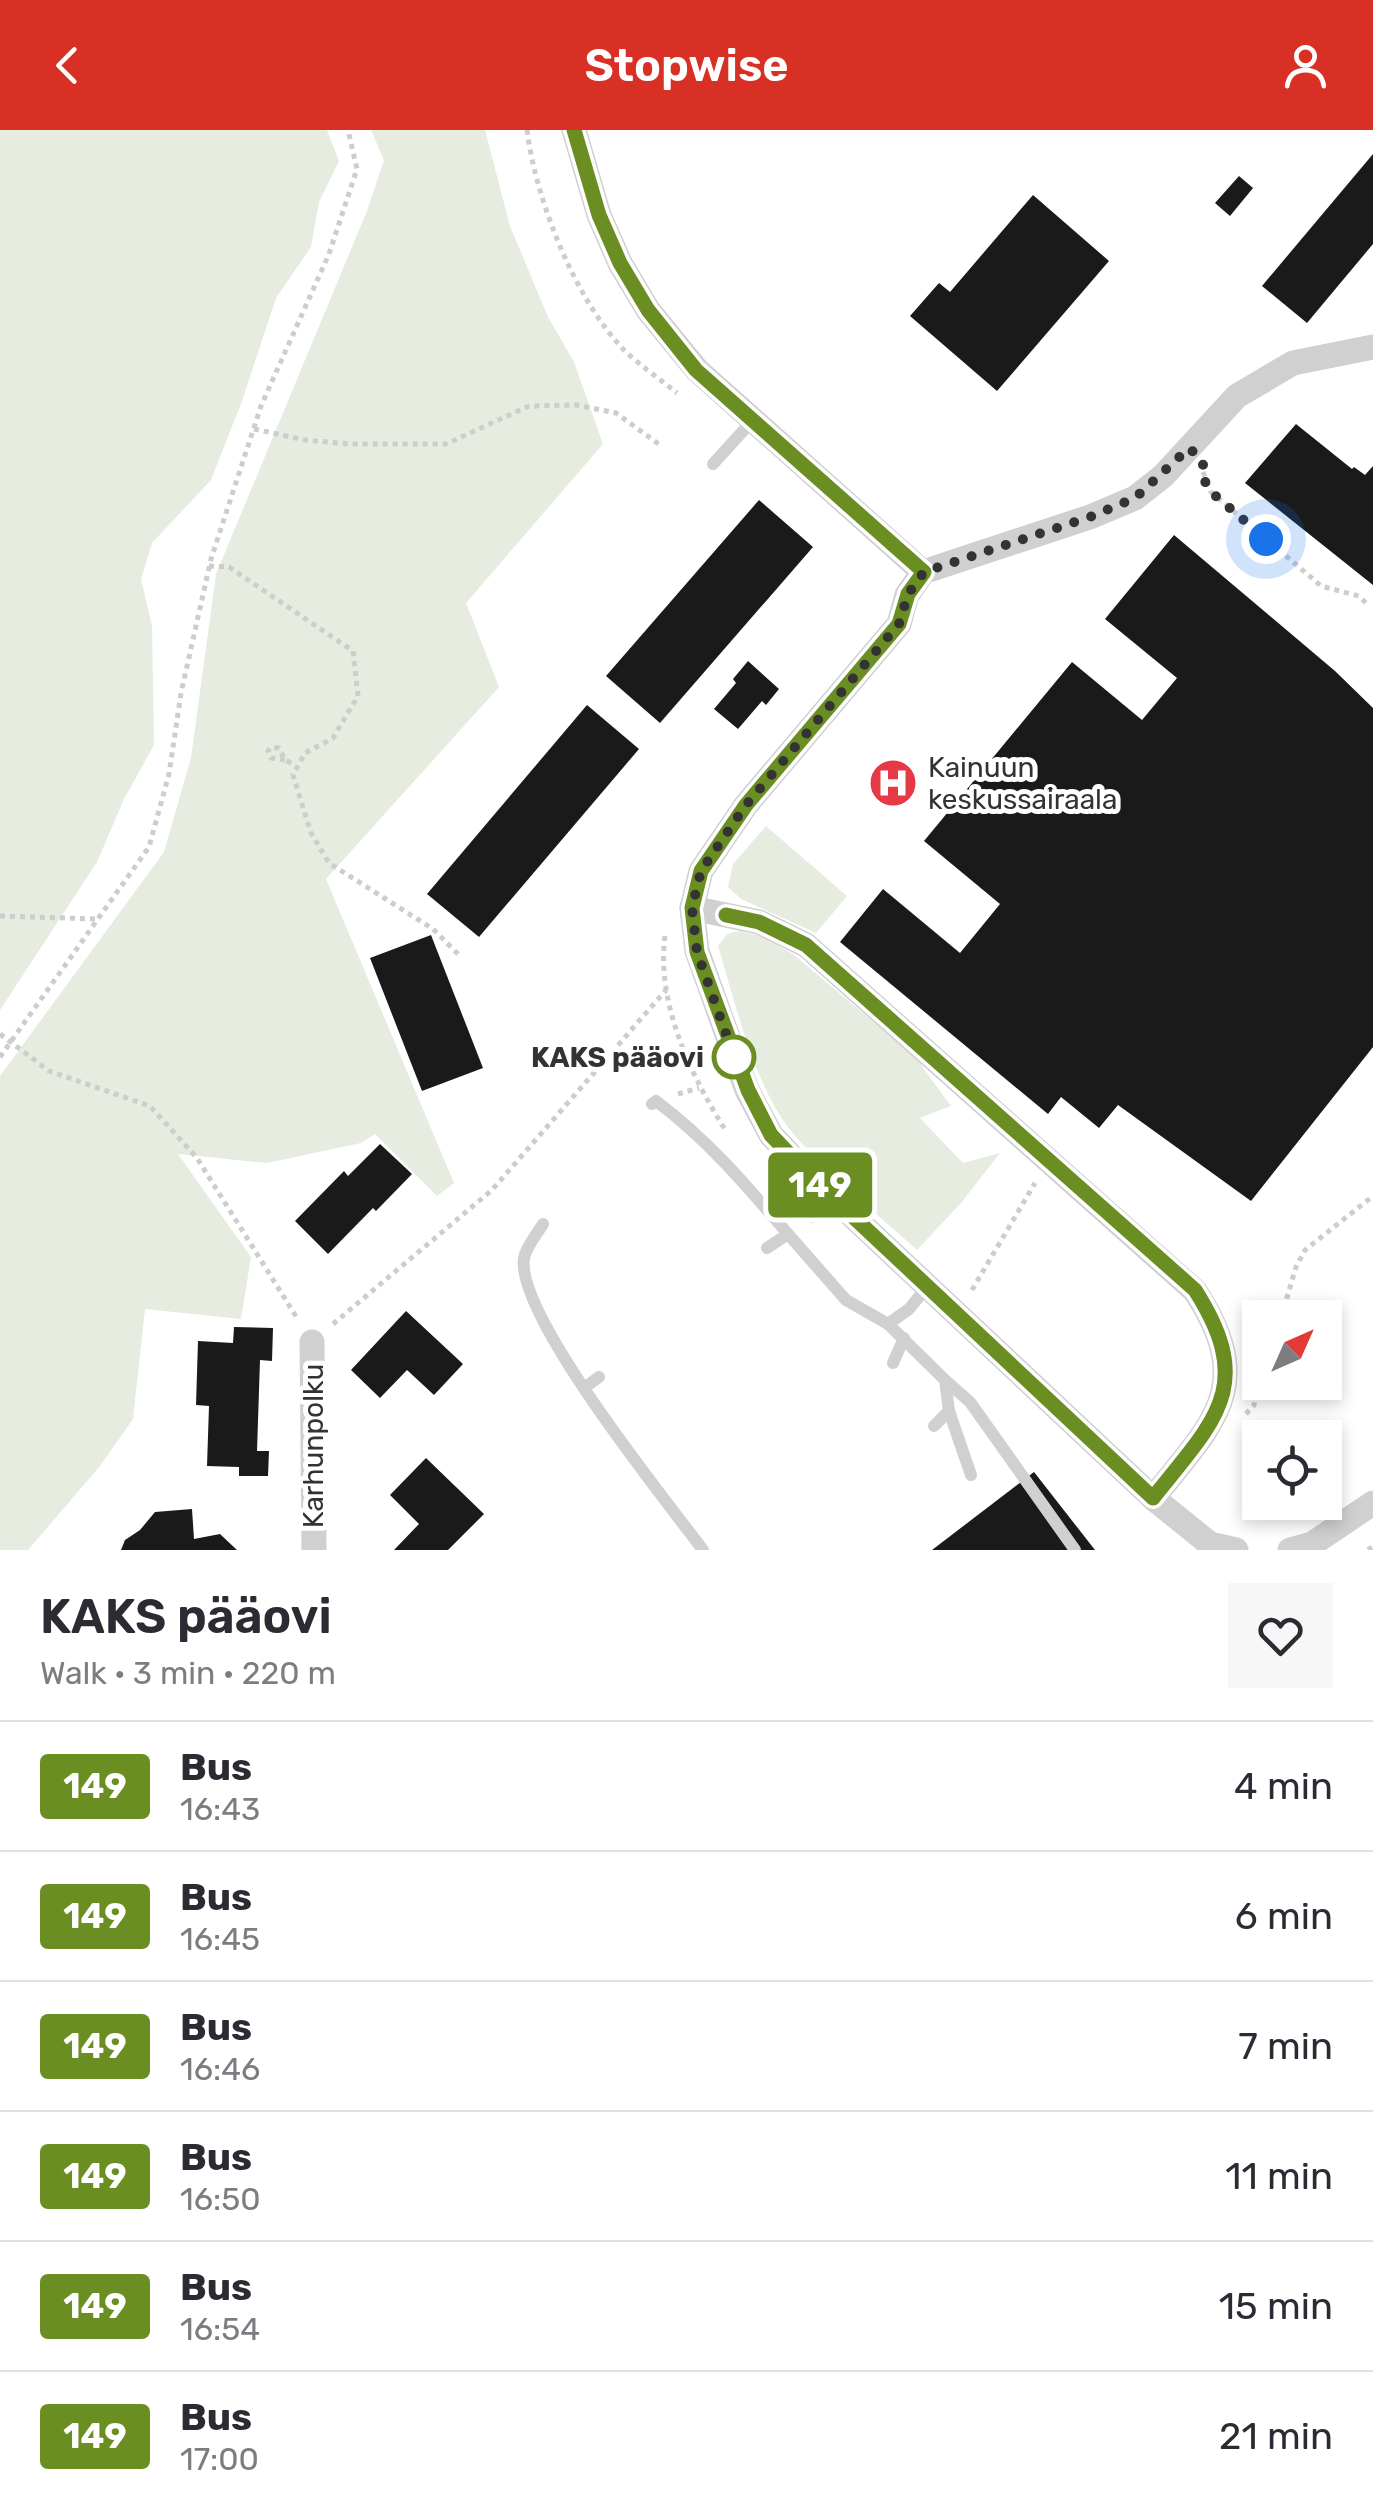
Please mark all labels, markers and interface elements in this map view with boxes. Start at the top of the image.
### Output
icon: back [40,38,95,93]
icon: person [1278,38,1333,93]
text: Stopwise [584,39,789,92]
your location [1241,514,1291,564]
place label: Kainuun keskussairaala [928,751,1117,816]
hospital icon: Kainuun keskussairaala [867,757,919,809]
marker: KAKS pääovi [713,1036,755,1078]
place label: KAKS pääovi [531,1041,704,1074]
line badge: 149 [762,1152,878,1218]
text: 149 [788,1164,852,1206]
north arrow [1242,1300,1342,1400]
map controls [1242,1300,1342,1520]
street label: Karhunpolku [297,1364,330,1528]
button: locate [1242,1420,1342,1520]
button: heart [1228,1583,1333,1688]
text: KAKS pääovi [40,1588,332,1645]
text: Walk · 3 min · 220 m [40,1654,336,1692]
text: Bus [180,1744,252,1790]
text: 4 min [1234,1763,1333,1809]
text: 149 [63,1765,127,1807]
text: 16:43 [180,1790,260,1828]
text: Bus [180,1874,252,1920]
text: 6 min [1235,1893,1333,1939]
text: 149 [63,1895,127,1937]
text: 16:45 [180,1920,260,1958]
text: Bus [180,2004,252,2050]
text: 7 min [1238,2023,1333,2069]
text: 149 [63,2025,127,2067]
text: 16:46 [180,2050,260,2088]
text: Bus [180,2134,252,2180]
text: 11 min [1225,2153,1333,2199]
text: 149 [63,2155,127,2197]
text: 16:50 [180,2180,261,2218]
text: Bus [180,2264,252,2310]
text: 15 min [1219,2283,1333,2329]
text: 149 [63,2285,127,2327]
text: 16:54 [180,2310,260,2348]
text: Bus [180,2394,252,2440]
text: 21 min [1219,2413,1333,2459]
text: 149 [63,2415,127,2457]
text: 17:00 [180,2440,259,2478]

